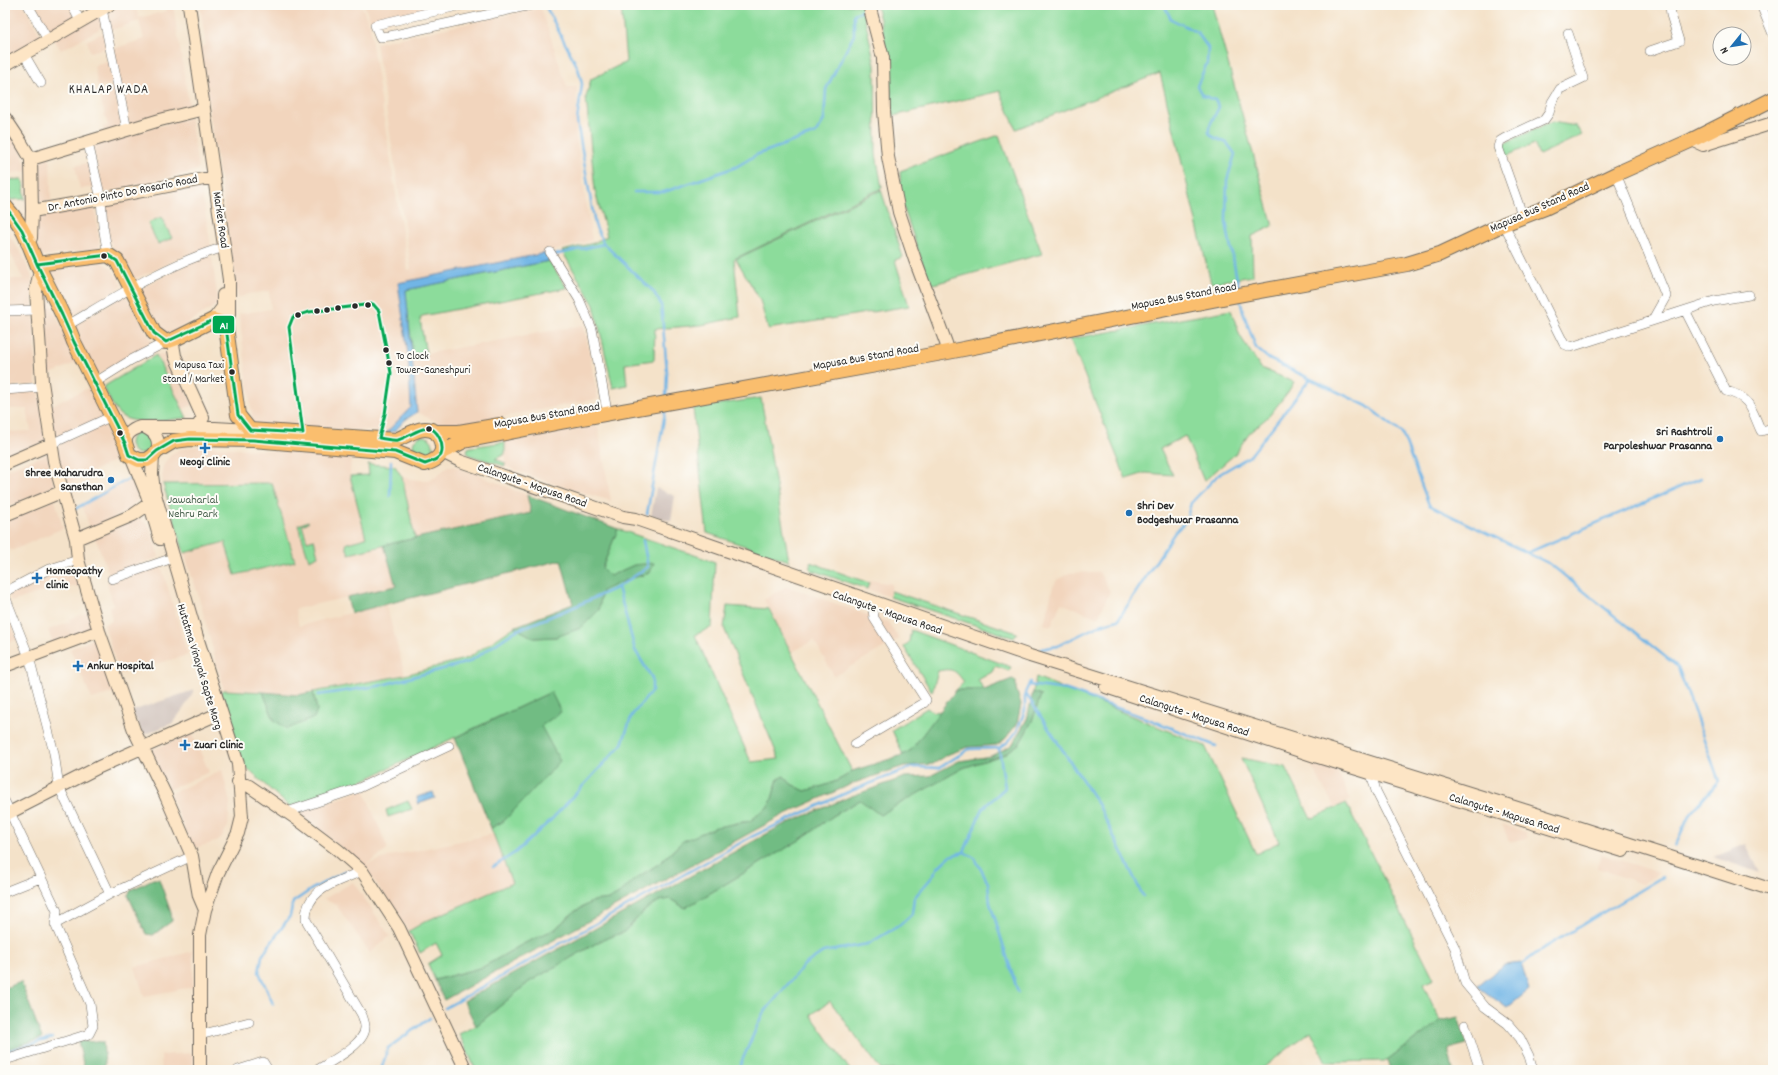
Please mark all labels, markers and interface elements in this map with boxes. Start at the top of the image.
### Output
north arrow [1712,26,1752,66]
text: N [1717,43,1733,56]
district label: KHALAP WADA [69,81,149,100]
street label: Dr. Antonio Pinto Do Rosario Road [47,171,199,217]
street label: Mapusa Bus Stand Road [1488,178,1592,238]
street label: Market Road [208,191,232,249]
unlabelled marker [99,251,109,261]
street label: Mapusa Bus Stand Road [1130,278,1238,316]
unlabelled marker [363,300,373,310]
unlabelled marker [350,301,360,311]
unlabelled marker [333,303,343,313]
unlabelled marker [322,305,332,315]
unlabelled marker [312,306,322,316]
unlabelled marker [293,310,303,320]
line badge: A1 [212,315,235,334]
text: A1 [220,319,228,335]
street label: Mapusa Bus Stand Road [812,340,920,376]
unlabelled marker [381,345,391,355]
place label: To Clock Tower-Ganeshpuri [396,349,470,379]
place label: Mapusa Taxi Stand / Market [162,358,224,388]
marker: To Clock Tower-Ganeshpuri [384,358,394,368]
marker: Mapusa Taxi Stand / Market [227,367,237,377]
street label: Mapusa Bus Stand Road [493,398,601,434]
unlabelled marker [424,424,434,434]
place label: Sri Rashtroli Parpoleshwar Prasanna [1603,424,1713,455]
unlabelled marker [115,428,125,438]
marker: Sri Rashtroli Parpoleshwar Prasanna [1715,434,1725,444]
marker: Neogi Clinic [199,442,211,454]
place label: Neogi Clinic [180,454,230,471]
street label: Calangute - Mapusa Road [475,459,589,513]
place label: Shree Maharudra Sansthan [25,465,104,496]
marker: Shree Maharudra Sansthan [106,475,116,485]
park label: Jawaharlal Nehru Park [168,492,218,523]
place label: Shri Dev Bodgeshwar Prasanna [1137,498,1240,529]
marker: Shri Dev Bodgeshwar Prasanna [1124,508,1134,518]
place label: Homeopathy clinic [46,563,103,594]
marker: Homeopathy clinic [31,572,43,584]
street label: Calangute - Mapusa Road [830,586,944,640]
street label: Hutatma Vinayak Sapte Marg [172,602,226,732]
place label: Ankur Hospital [87,658,154,675]
marker: Ankur Hospital [72,660,84,672]
street label: Calangute - Mapusa Road [1137,690,1251,742]
place label: Zuari Clinic [194,737,243,754]
marker: Zuari Clinic [179,739,191,751]
street label: Calangute - Mapusa Road [1447,789,1561,839]

